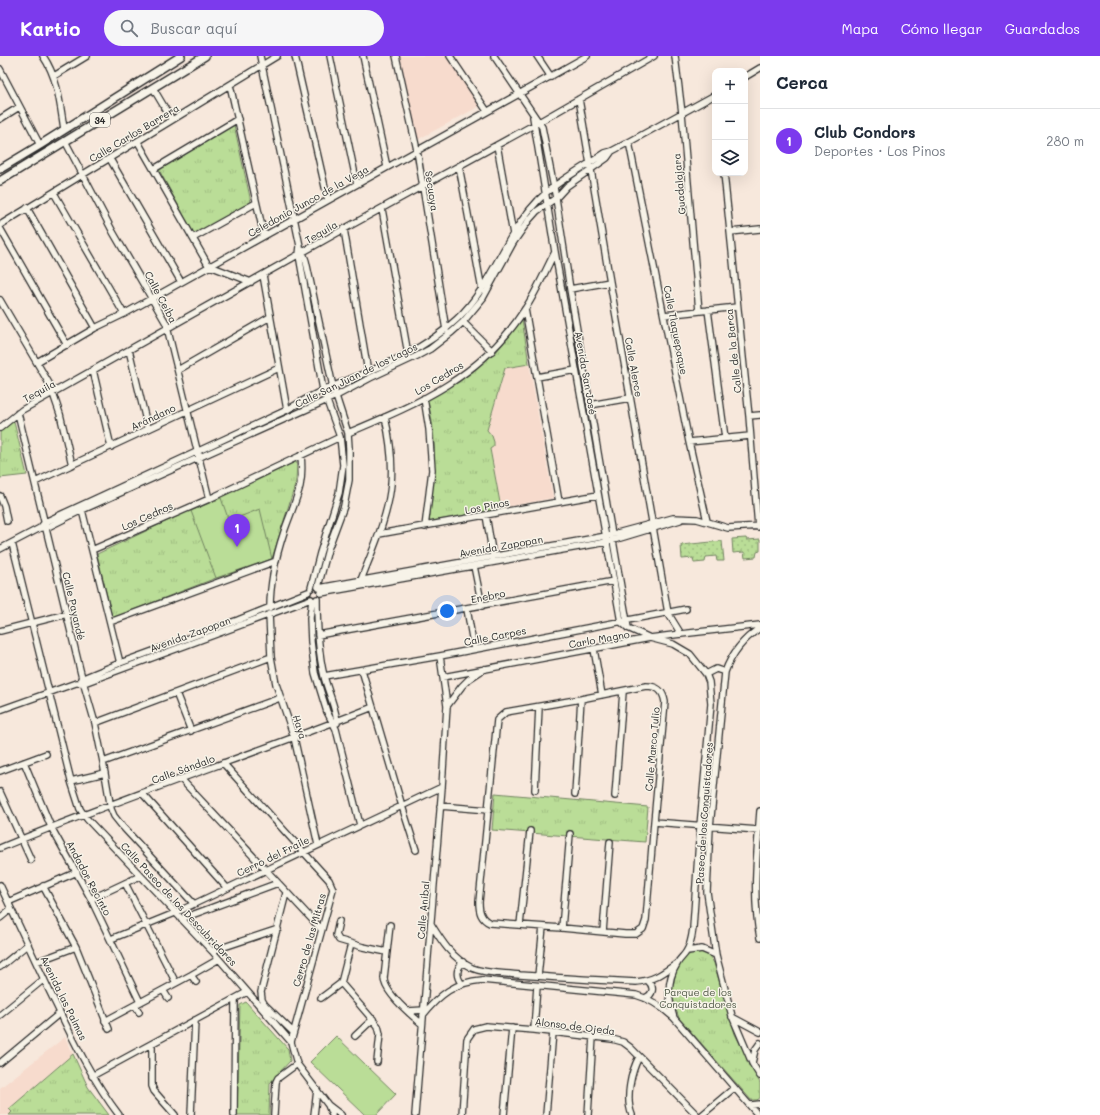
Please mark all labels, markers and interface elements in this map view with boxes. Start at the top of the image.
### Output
search box [104,10,384,46]
text: Kartio [20,16,80,41]
icon: search [118,17,140,39]
text: Buscar aquí [150,18,238,38]
text: Mapa [842,19,879,38]
text: Cómo llegar [901,19,983,38]
text: Guardados [1005,19,1080,38]
map controls [712,68,748,176]
button: + [712,68,748,104]
text: Cerca [776,71,828,93]
street label: Calle Carlos Barrera [86,101,182,165]
button: − [712,104,748,140]
road number: 34 [90,113,110,127]
text: Club Condors [814,122,916,142]
text: 1 [786,132,792,149]
text: 280 m [1046,132,1084,149]
button: layers [712,140,748,176]
text: Deportes · Los Pinos [814,142,945,159]
street label: Guadalajara [669,153,689,215]
street label: Celedonio Junco de la Vega [245,162,371,240]
street label: Secuoya [422,170,442,212]
street label: Tequila [302,217,340,247]
street label: Calle Ceiba [141,269,181,325]
street label: Calle Tlaquepaque [660,284,692,376]
street label: Calle de la Barca [722,308,744,394]
street label: Avenida San José [572,330,600,416]
street label: Calle Alerce [622,336,646,398]
street label: Calle San Juan de los Lagos [292,339,420,411]
street label: Los Cedros [412,358,466,398]
street label: Tequila [20,376,58,406]
street label: Arándano [128,401,178,433]
street label: Los Pinos [464,495,510,517]
street label: Los Cedros [119,498,175,534]
pin: 1 [224,514,250,547]
street label: Avenida Zapopan [458,532,544,560]
street label: Calle Payandé [59,570,89,642]
street label: Enebro [470,586,506,606]
your location [437,601,457,621]
street label: Avenida Zapopan [148,613,232,655]
street label: Calle Carpes [463,623,528,649]
street label: Carlo Magno [568,627,631,651]
street label: Calle Marco Tulio [641,706,663,792]
street label: Haya [290,713,310,741]
street label: Paseo de los Conquistadores [692,741,716,884]
street label: Calle Sándalo [150,751,217,787]
street label: Cerro del Fraile [234,832,312,880]
street label: Andador Recinto [63,838,115,918]
street label: Calle Paseo de los Descubridores [118,839,240,969]
street label: Calle Aníbal [413,880,433,940]
street label: Cerro de las Mitras [289,892,329,988]
street label: Avenida las Palmas [37,953,91,1043]
park label: Parque de los Conquistadores [659,985,737,1011]
street label: Alonso de Ojeda [534,1014,616,1038]

